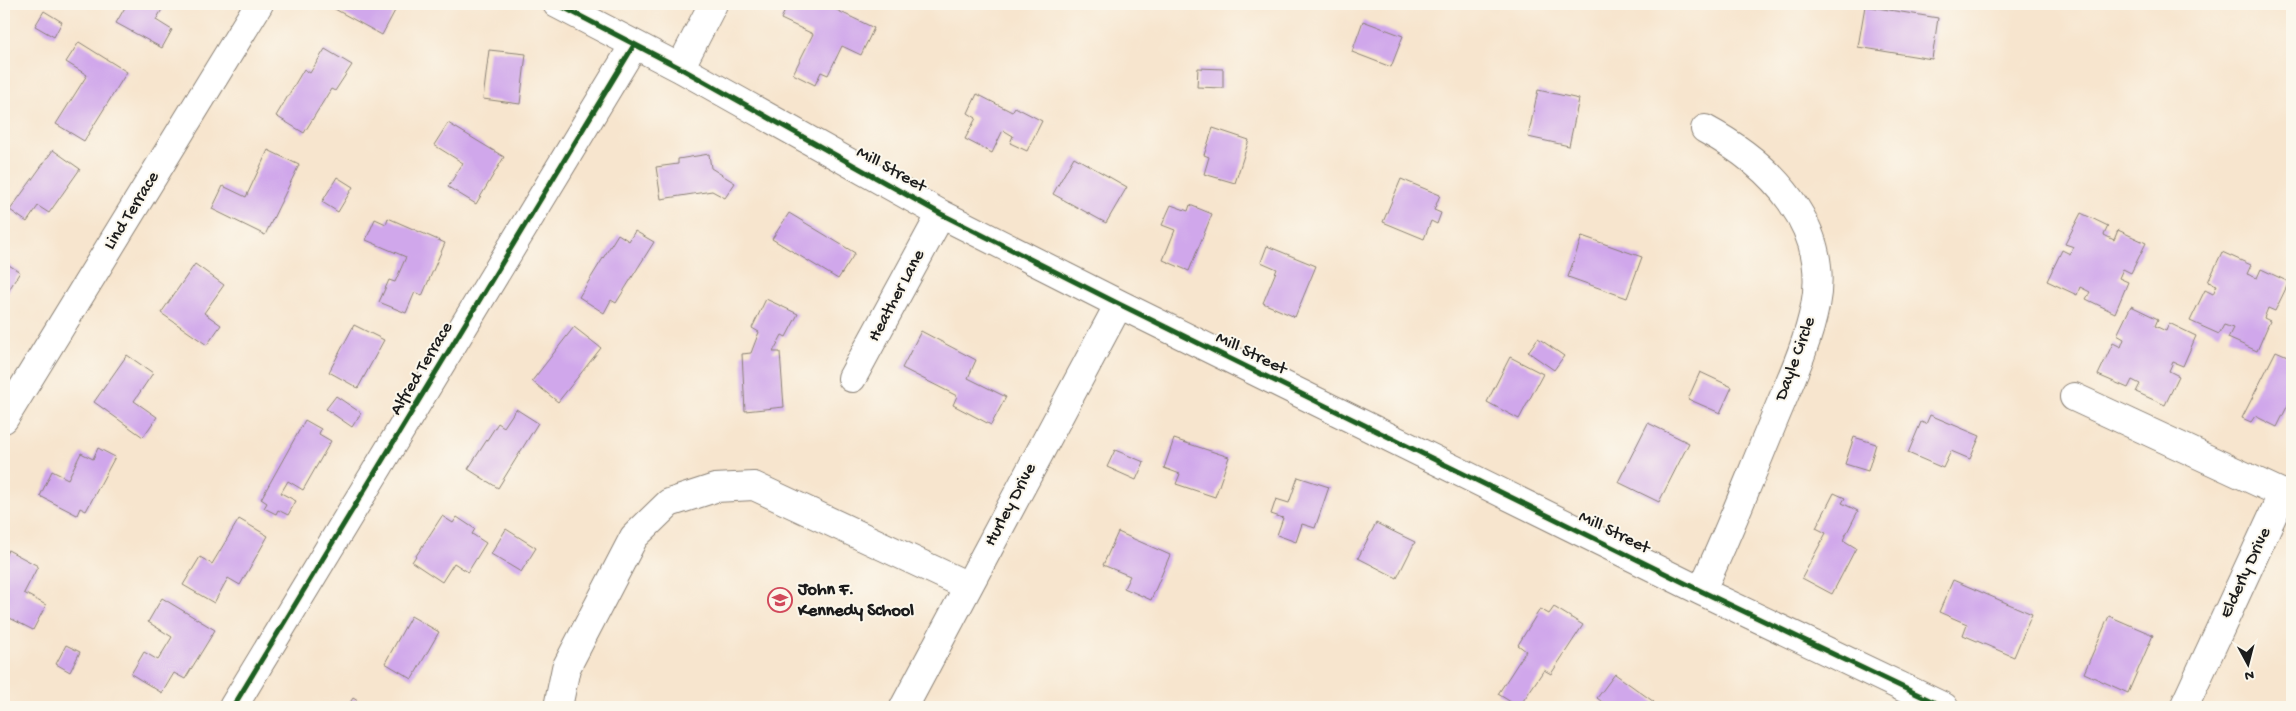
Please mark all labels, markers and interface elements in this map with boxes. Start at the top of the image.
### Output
street label: Mill Street [852,142,931,199]
street label: Lind Terrace [100,167,165,254]
street label: Heather Lane [864,246,930,345]
street label: Dayle Circle [1771,314,1821,405]
street label: Alfred Terrace [386,318,458,419]
street label: Mill Street [1212,328,1291,381]
street label: Hurley Drive [980,459,1042,550]
street label: Mill Street [1575,507,1654,560]
street label: Elderly Drive [2216,524,2276,622]
place label: John F. Kennedy School [797,580,914,622]
school or university icon: John F. Kennedy School [767,587,793,613]
north arrow [2224,638,2274,688]
text: N [2244,665,2255,683]

